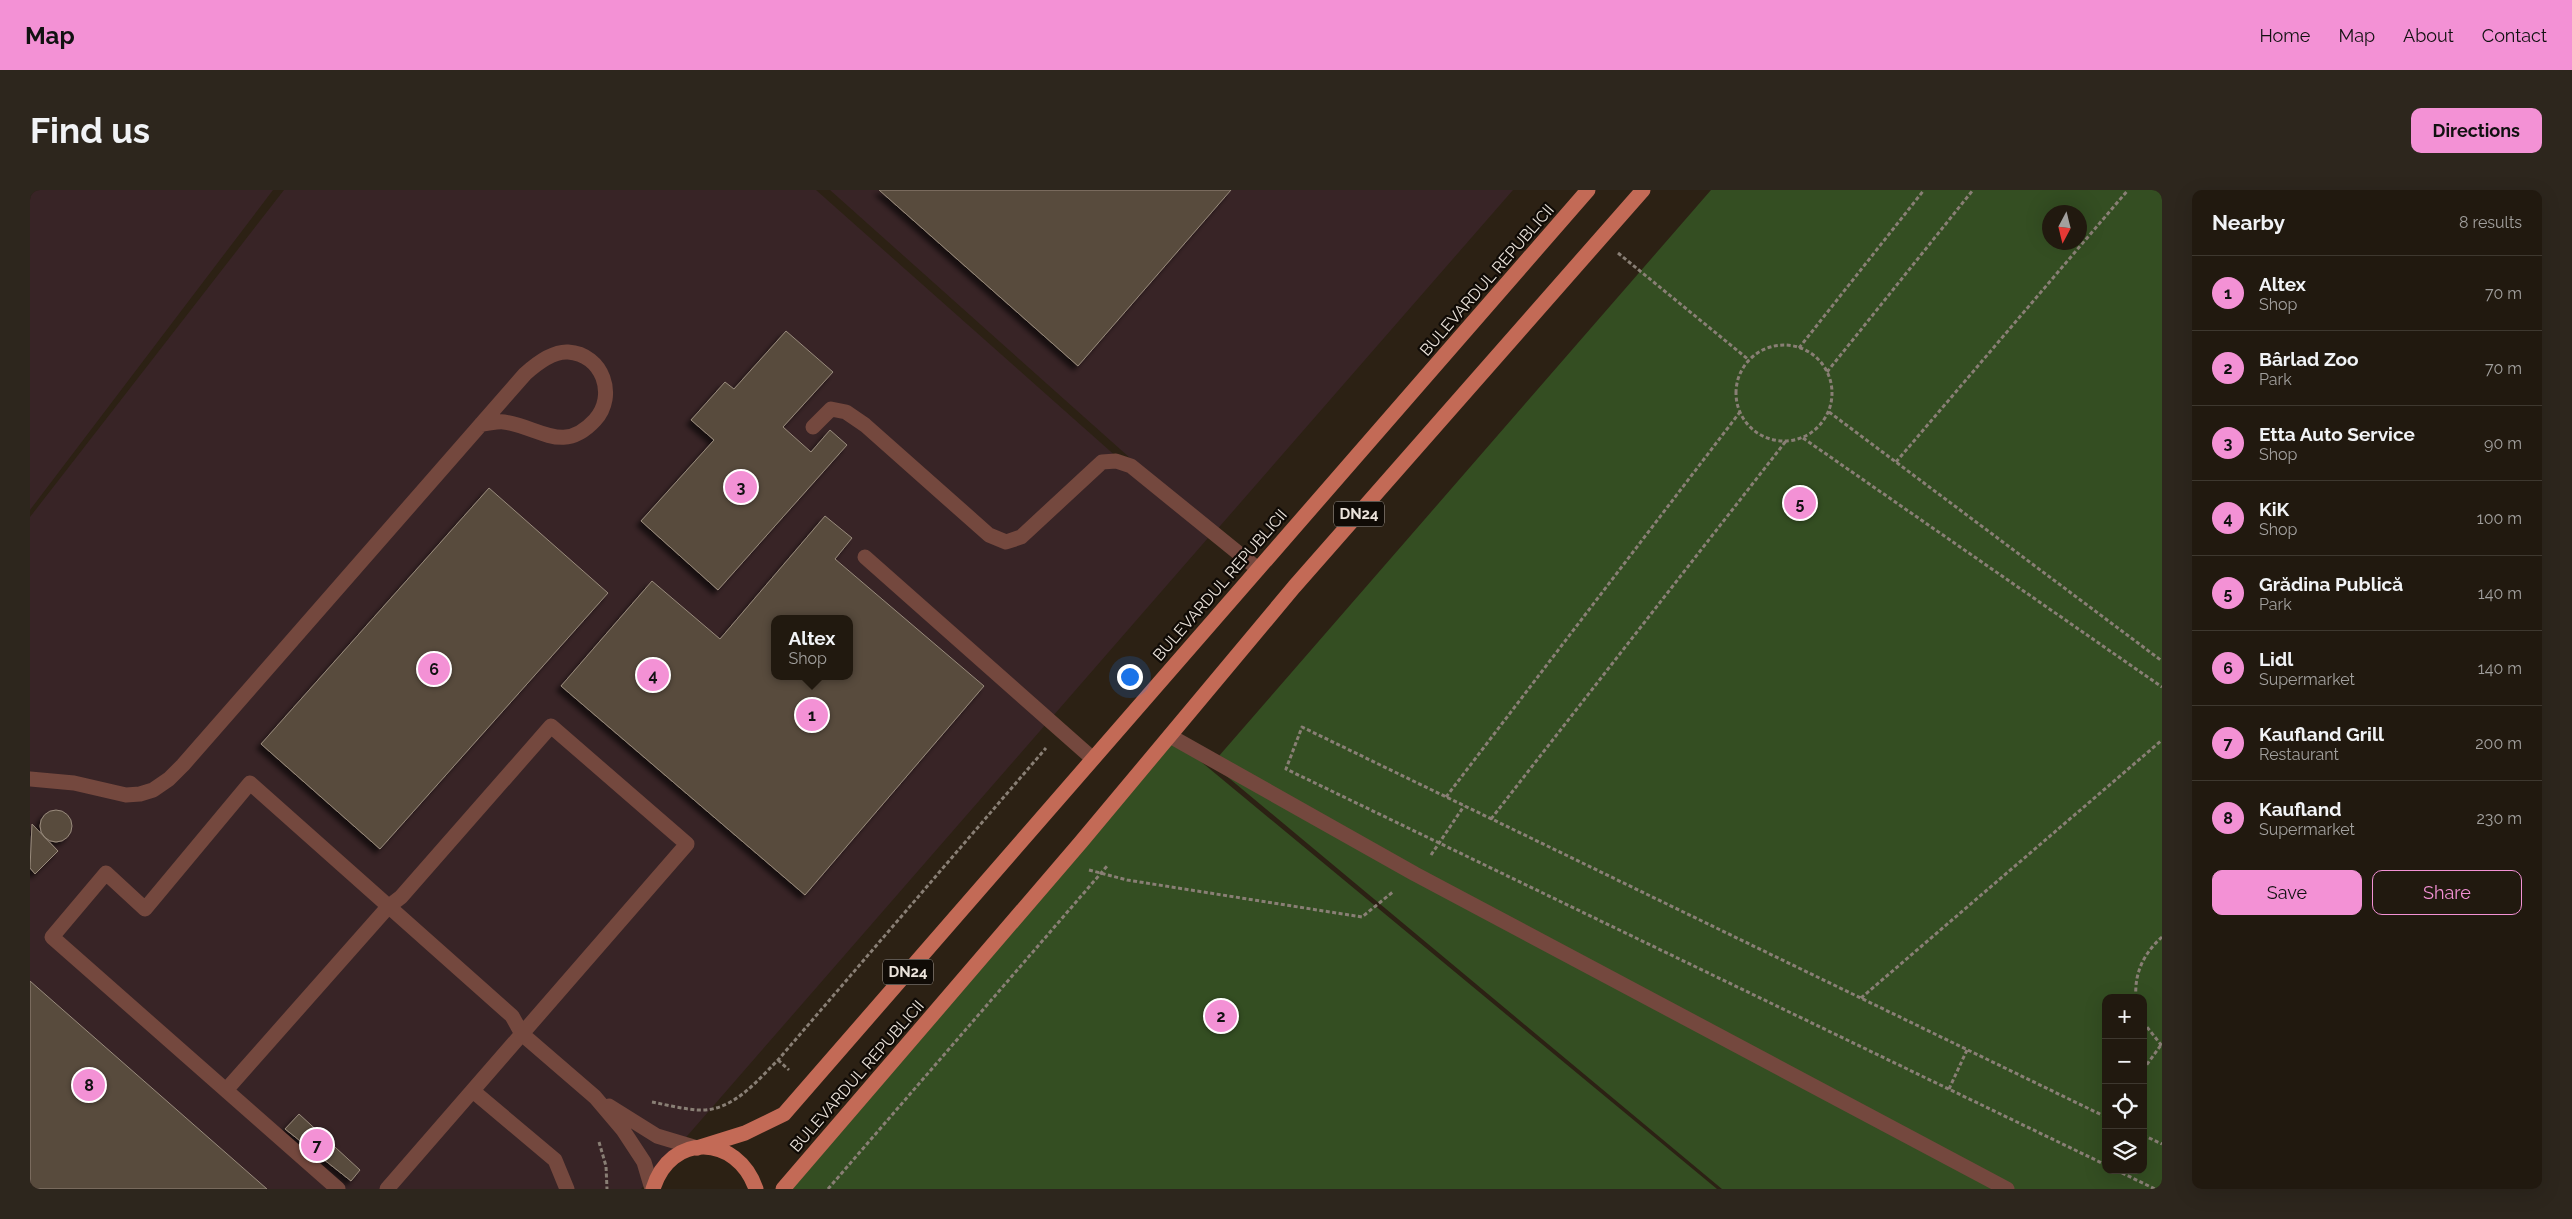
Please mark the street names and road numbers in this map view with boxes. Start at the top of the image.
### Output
street label: BULEVARDUL REPUBLICII [1416,200,1558,360]
road number: DN24 [1334,502,1384,526]
street label: BULEVARDUL REPUBLICII [1149,505,1291,665]
road number: DN24 [883,960,933,984]
street label: BULEVARDUL REPUBLICII [786,996,928,1156]

